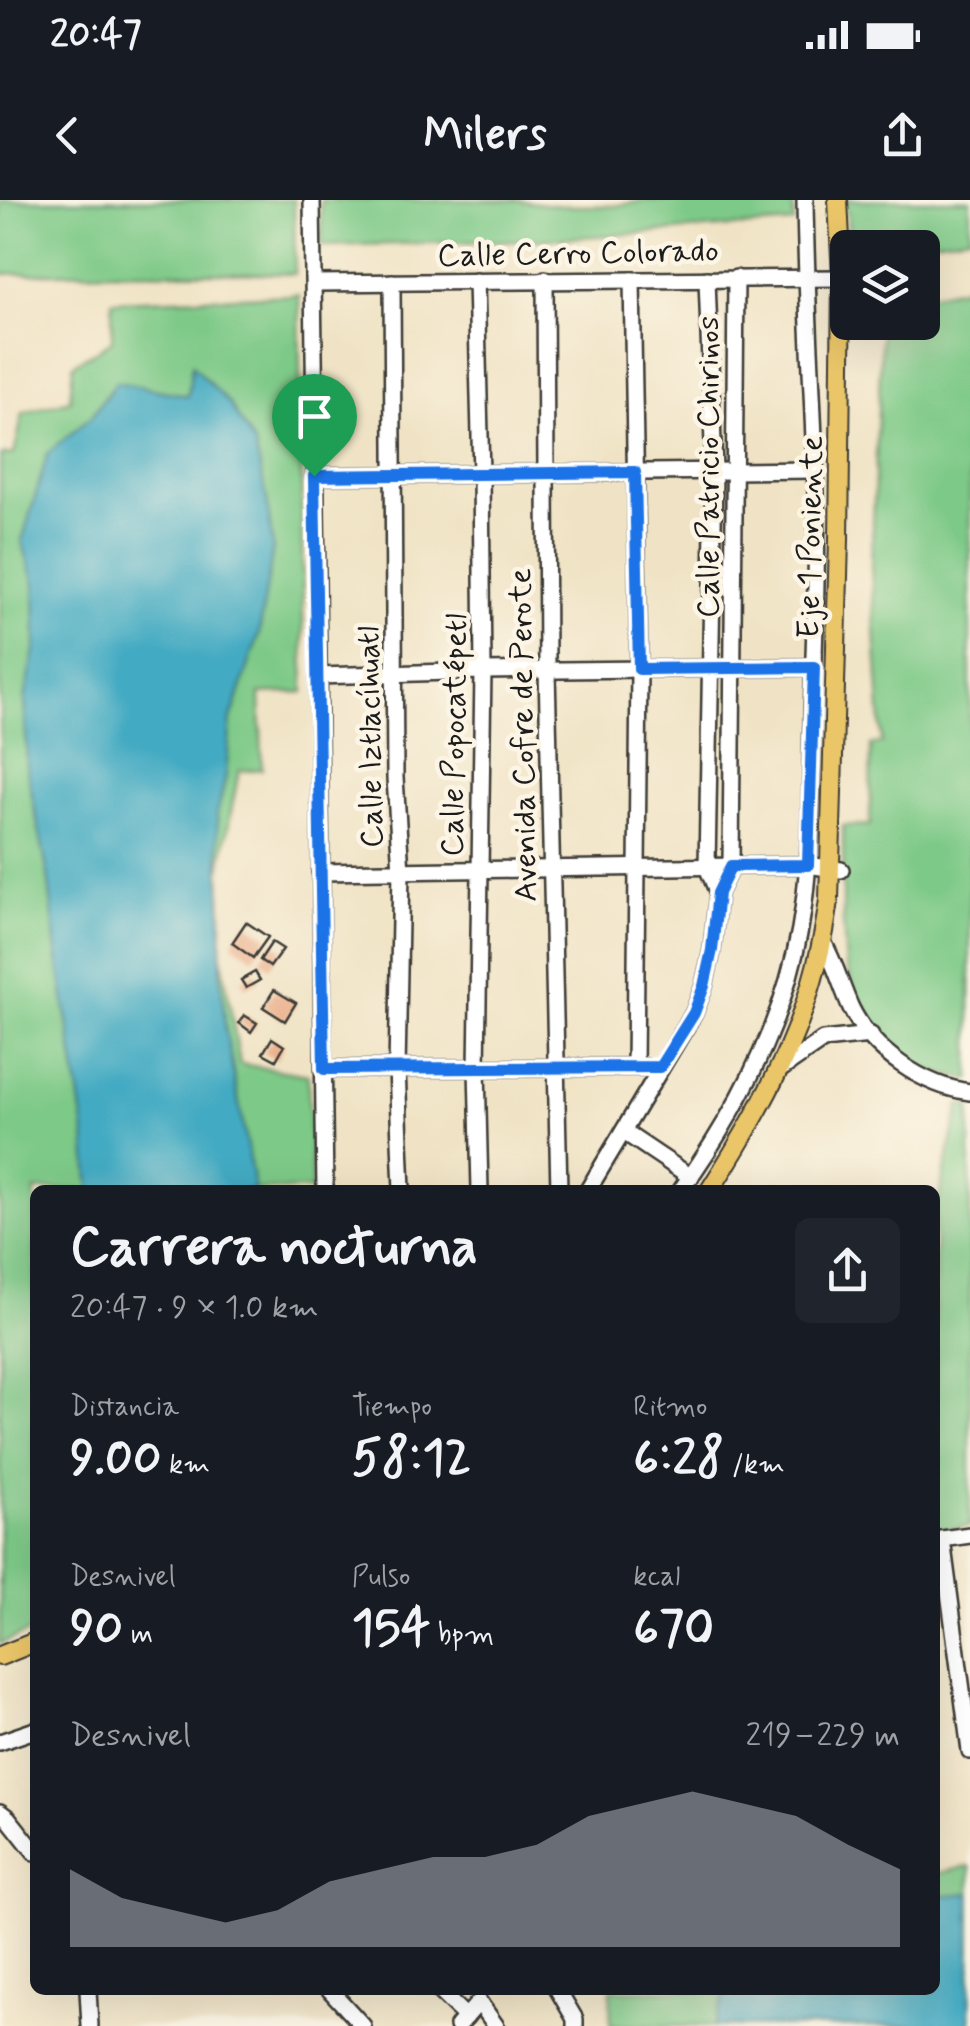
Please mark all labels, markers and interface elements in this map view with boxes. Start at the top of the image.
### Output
text: 20:47 [50,11,142,60]
text: Milers [423,106,547,165]
icon: back [40,108,95,163]
icon: share [875,108,930,163]
map controls [830,230,940,340]
button: layers [830,230,940,340]
street label: Calle Cerro Colorado [437,231,719,277]
street label: Calle Patricio Chirinos [688,316,730,618]
pin [272,374,357,477]
icon: arrive [287,389,342,444]
street label: Eje 1 Poniente [788,435,834,639]
street label: Avenida Cofre de Perote [500,568,548,902]
street label: Calle Popocatépetl [432,613,478,857]
street label: Calle Iztlacíhuatl [348,626,394,848]
text: Carrera nocturna [70,1213,478,1285]
button: share [795,1218,900,1323]
text: 20:47 · 9 × 1.0 km [70,1287,319,1329]
text: Distancia [70,1389,179,1426]
text: Tiempo [352,1389,432,1426]
text: Ritmo [633,1389,707,1426]
text: 9.00 [70,1426,162,1492]
text: 58:12 [352,1426,471,1492]
text: 6:28 [633,1426,724,1492]
text: km [162,1447,210,1484]
text: /km [724,1447,785,1484]
text: Desnivel [70,1559,176,1596]
text: Pulso [352,1559,410,1596]
text: kcal [633,1559,680,1596]
text: 90 [70,1596,123,1662]
text: 154 [352,1596,430,1662]
text: 670 [633,1596,714,1662]
text: m [123,1617,153,1654]
text: bpm [430,1617,494,1654]
text: Desnivel [70,1715,191,1757]
text: 219–229 m [746,1715,900,1757]

